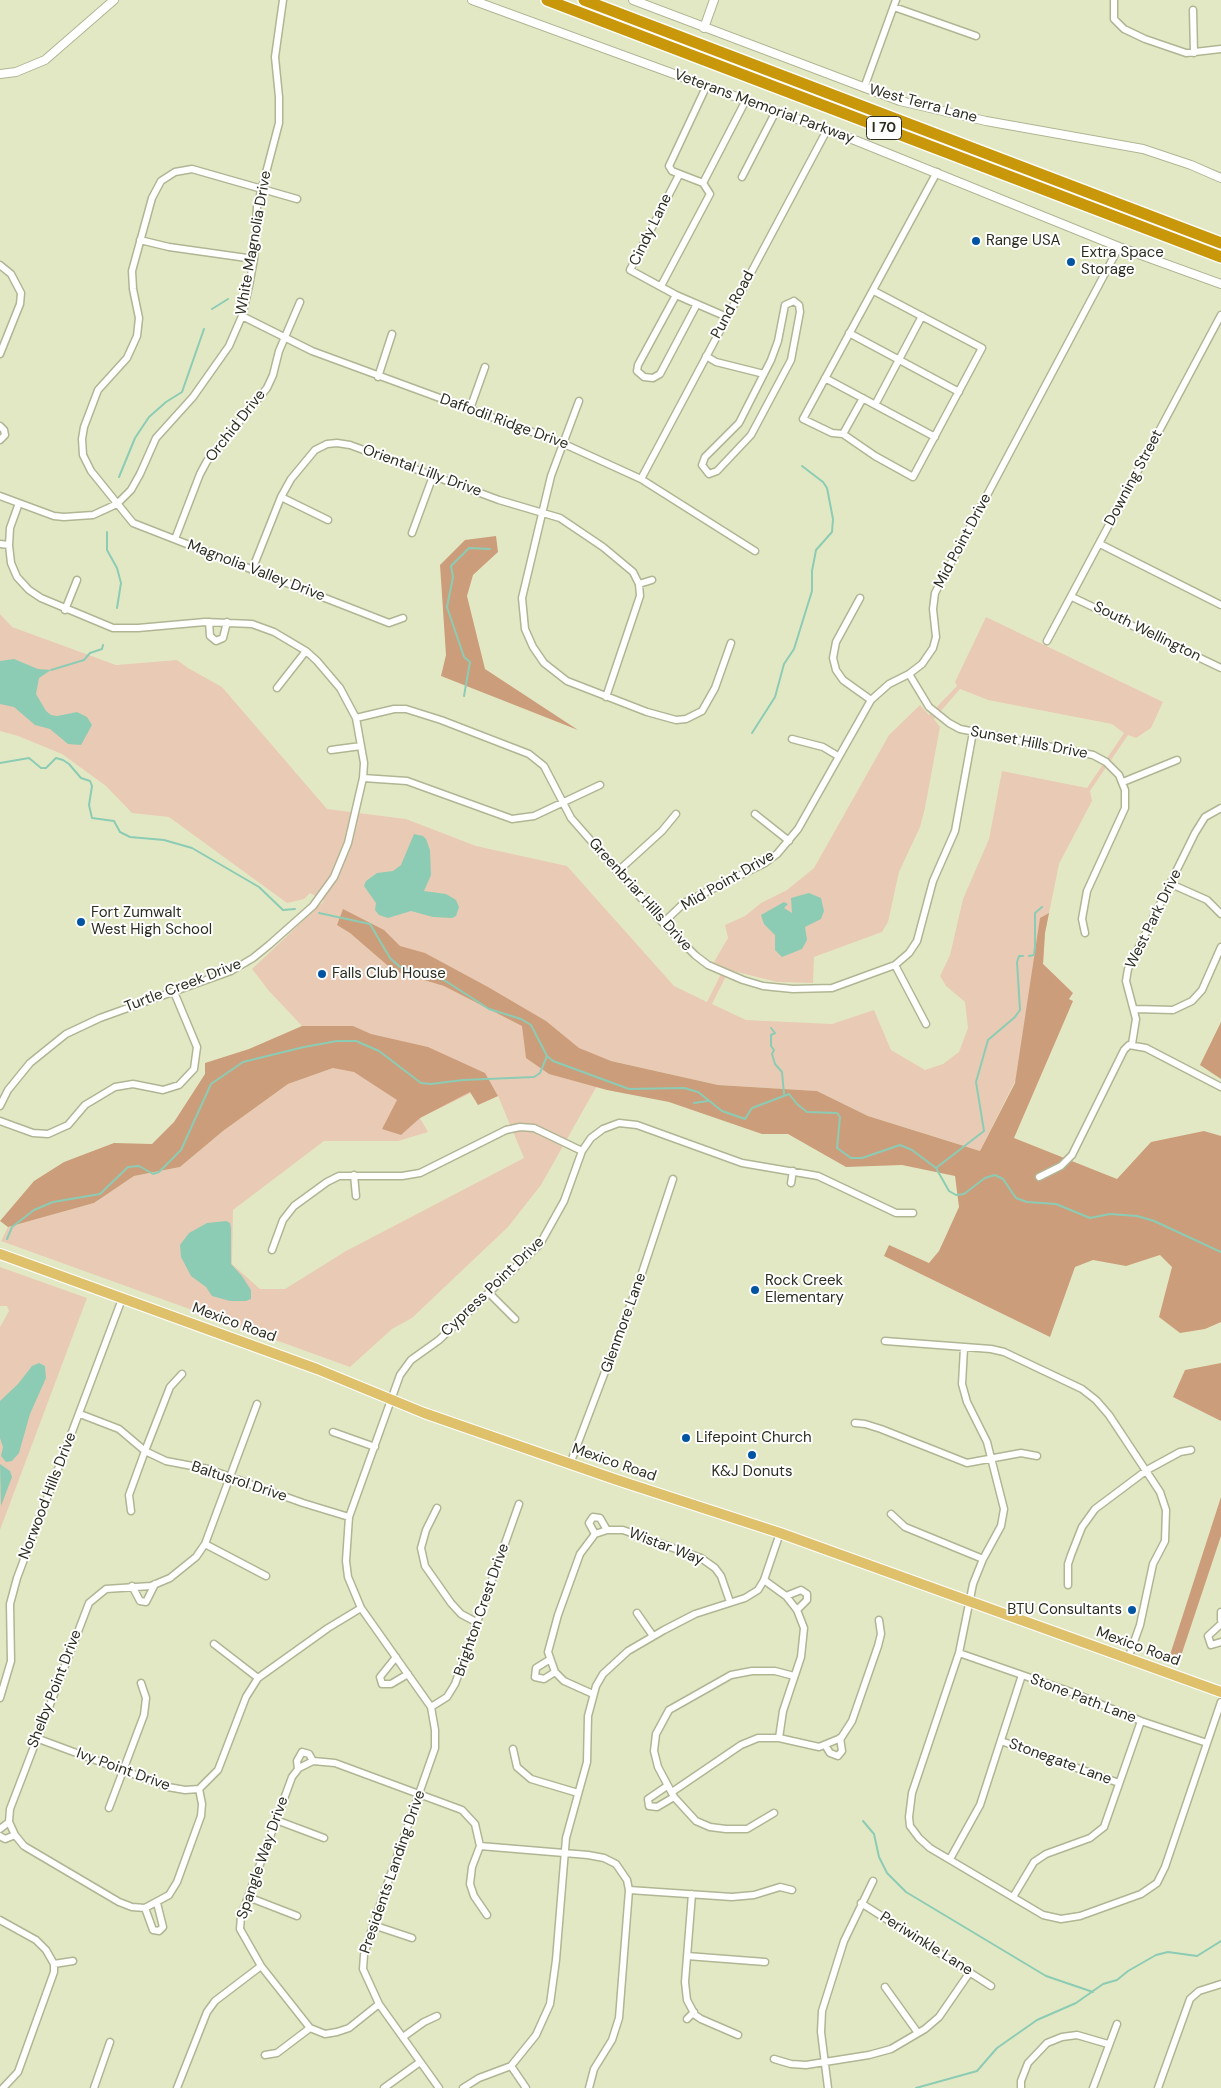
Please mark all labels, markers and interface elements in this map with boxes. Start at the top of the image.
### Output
street label: Veterans Memorial Parkway [671,66,857,148]
street label: West Terra Lane [867,81,979,127]
road number: I 70 [866,116,902,140]
street label: White Magnolia Drive [232,169,276,317]
street label: Cindy Lane [626,191,676,269]
place label: Range USA [986,232,1061,250]
marker: Range USA [970,235,982,247]
place label: Extra Space Storage [1081,244,1164,279]
marker: Extra Space Storage [1065,256,1077,268]
street label: Pund Road [708,268,758,342]
street label: Orchid Drive [202,386,270,466]
street label: Daffodil Ridge Drive [437,390,571,454]
street label: Downing Street [1101,427,1167,529]
street label: Oriental Lilly Drive [360,441,484,501]
street label: Mid Point Drive [931,491,995,591]
street label: Magnolia Valley Drive [185,536,327,606]
street label: South Wellington [1090,598,1204,666]
street label: Sunset Hills Drive [969,723,1089,763]
street label: Greenbriar Hills Drive [584,835,696,955]
street label: Mid Point Drive [678,847,778,915]
street label: West Park Drive [1122,866,1186,972]
place label: Fort Zumwalt West High School [91,904,212,939]
marker: Fort Zumwalt West High School [75,916,87,928]
street label: Turtle Creek Drive [122,955,244,1017]
place label: Falls Club House [332,965,446,983]
marker: Falls Club House [316,968,328,980]
street label: Cypress Point Drive [438,1233,548,1341]
street label: Glenmore Lane [598,1271,650,1375]
place label: Rock Creek Elementary [765,1272,844,1307]
marker: Rock Creek Elementary [749,1284,761,1296]
street label: Mexico Road [189,1299,279,1347]
place label: Lifepoint Church [696,1429,812,1447]
street label: Norwood Hills Drive [15,1430,81,1562]
marker: Lifepoint Church [680,1432,692,1444]
street label: Mexico Road [569,1440,659,1486]
marker: K&J Donuts [746,1449,758,1461]
street label: Baltusrol Drive [189,1458,289,1506]
place label: K&J Donuts [712,1463,792,1481]
street label: Wistar Way [626,1524,706,1570]
street label: Brighton Crest Drive [451,1541,513,1679]
place label: BTU Consultants [1007,1601,1122,1619]
marker: BTU Consultants [1126,1604,1138,1616]
street label: Mexico Road [1093,1623,1183,1671]
street label: Shelby Point Drive [24,1627,86,1751]
street label: Stone Path Lane [1027,1670,1139,1728]
street label: Stonegate Lane [1006,1735,1114,1789]
street label: Ivy Point Drive [74,1745,172,1795]
street label: Presidents Landing Drive [357,1788,429,1956]
street label: Spangle Way Drive [234,1794,292,1922]
street label: Periwinkle Lane [876,1908,976,1980]

